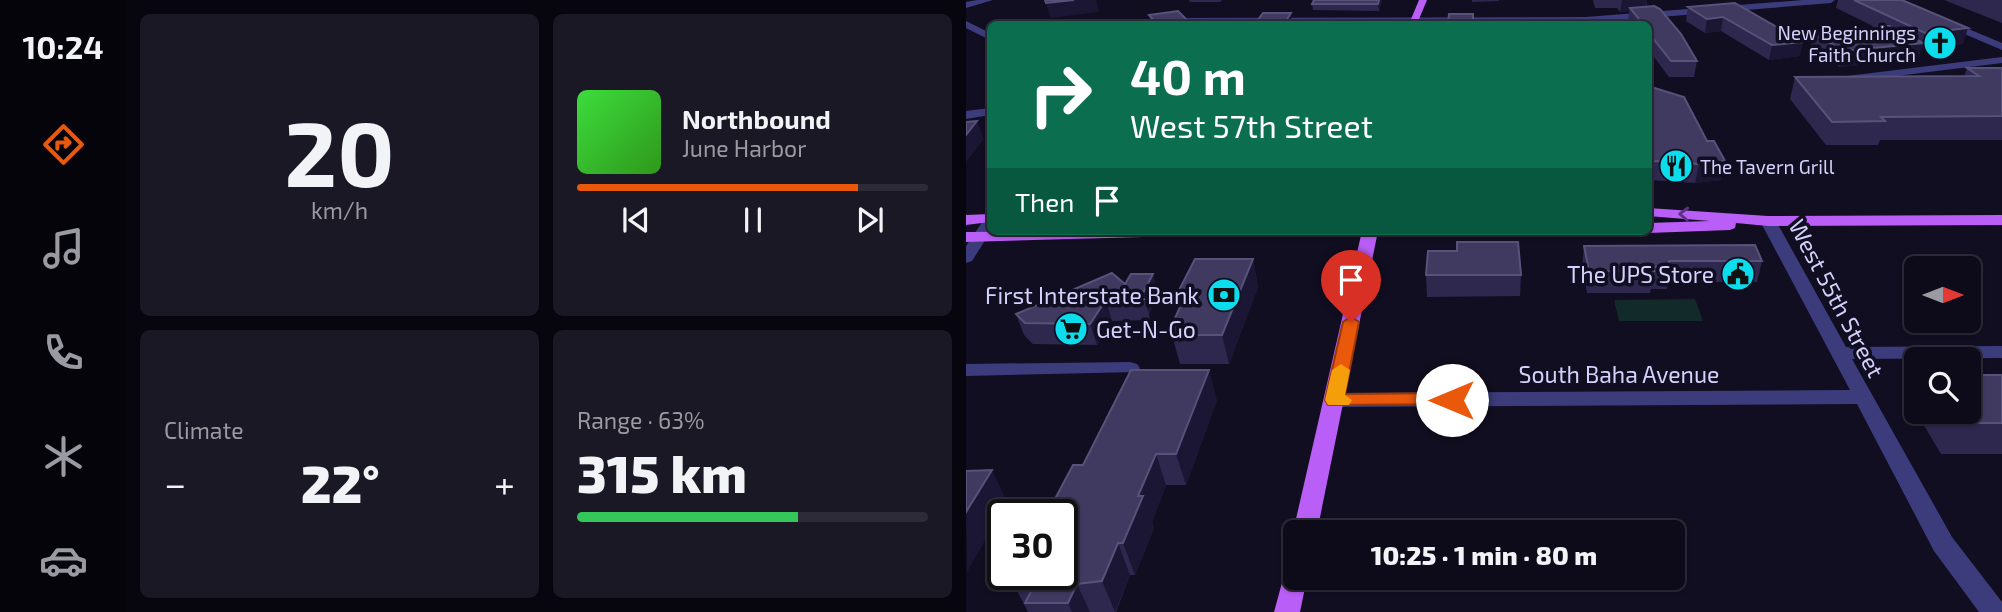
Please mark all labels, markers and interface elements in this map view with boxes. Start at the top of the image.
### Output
place label: New Beginnings Faith Church [1778,21,1916,66]
church icon: New Beginnings Faith Church [1921,24,1959,62]
text: 10:24 [22,27,104,65]
text: 40 m [1130,46,1246,105]
icon: right [1015,49,1106,140]
text: 20 [284,96,395,205]
text: Northbound [682,103,831,134]
text: West 57th Street [1130,106,1373,144]
icon: directions [39,120,88,169]
text: June Harbor [682,134,806,162]
restaurant icon: The Tavern Grill [1657,147,1695,185]
place label: The Tavern Grill [1700,155,1835,178]
icon: arrive [1088,182,1126,220]
text: Then [1015,186,1074,217]
text: km/h [311,196,368,224]
icon: previous [617,201,655,239]
icon: pause [734,201,772,239]
icon: next [851,201,889,239]
one-way arrow [1678,206,1689,221]
street label: West 55th Street [1784,214,1891,382]
icon: music [39,224,88,273]
pin [1321,250,1381,322]
public building icon: The UPS Store [1719,255,1757,293]
north arrow [1904,256,1981,332]
map controls [1904,256,1981,424]
place label: The UPS Store [1567,260,1714,288]
icon: arrive [1332,261,1370,299]
bank icon: First Interstate Bank [1205,276,1243,314]
place label: First Interstate Bank [985,281,1199,309]
supermarket icon: Get-N-Go [1052,310,1090,348]
place label: Get-N-Go [1096,315,1196,343]
icon: phone [39,328,88,377]
button: search [1904,347,1981,424]
street label: South Baha Avenue [1519,360,1719,388]
position arrow [1415,363,1489,437]
text: Range · 63% [577,406,705,434]
text: Climate [164,416,244,444]
icon: climate [39,432,88,481]
text: 315 km [577,441,747,503]
text: 22° [301,451,380,513]
text: − [164,460,186,506]
text: + [494,460,515,506]
speed limit sign: 30 [987,499,1078,590]
icon: car [39,536,88,585]
text: 10:25 · 1 min · 80 m [1371,539,1597,570]

